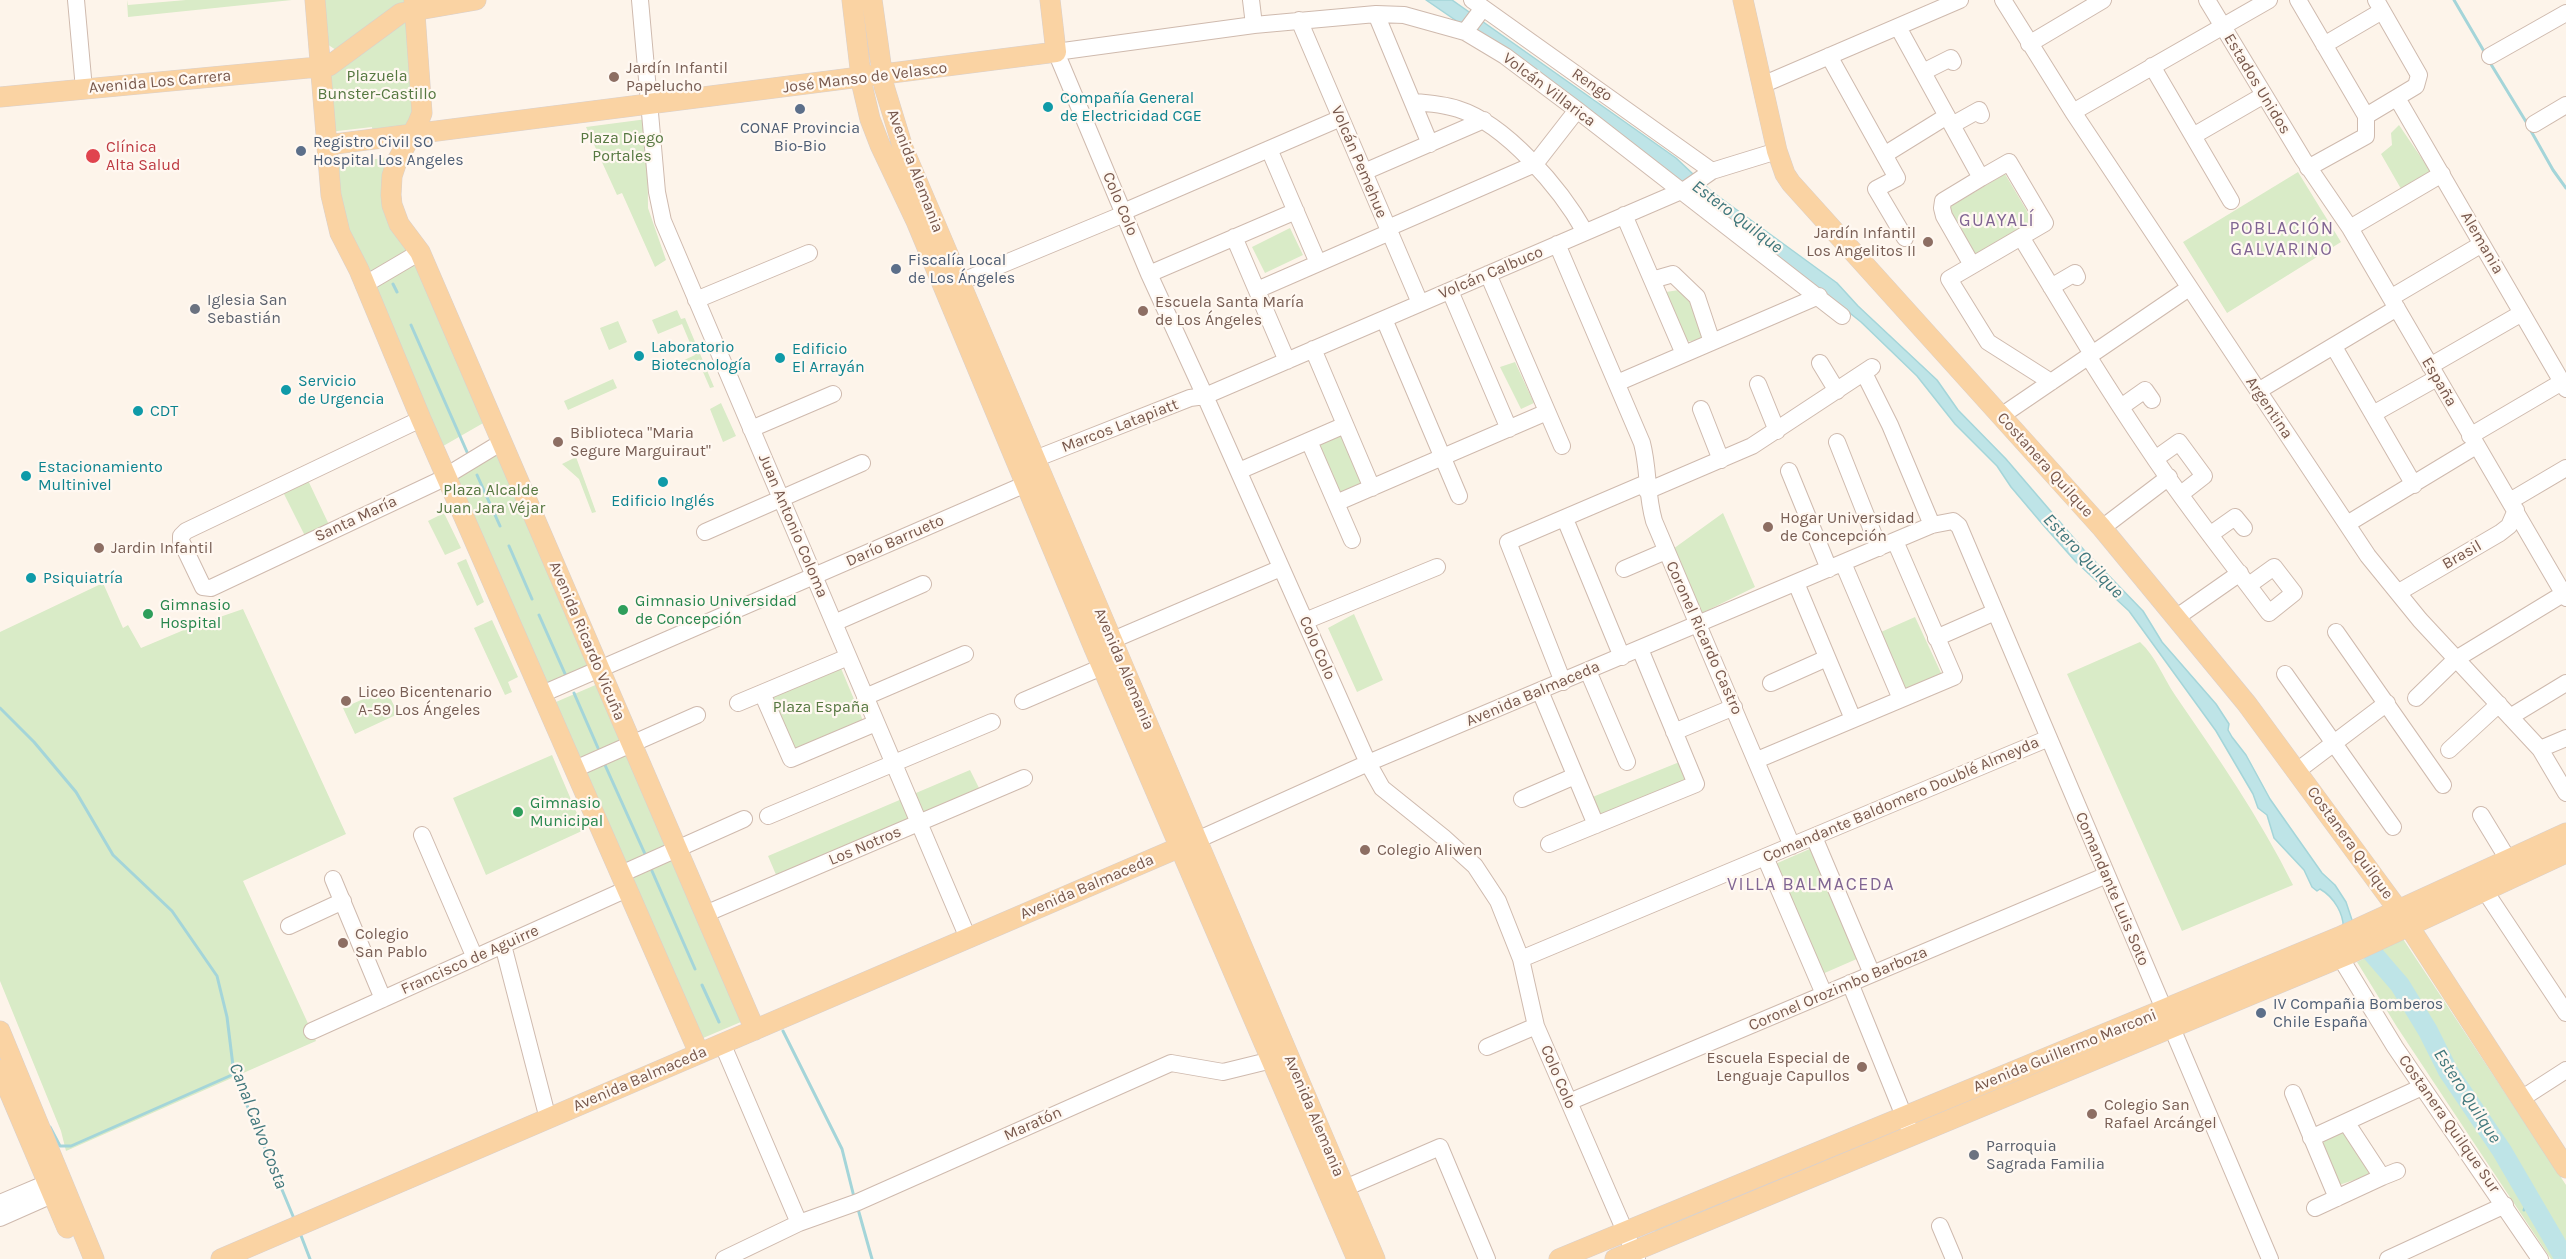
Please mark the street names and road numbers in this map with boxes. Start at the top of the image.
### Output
street label: Estados Unidos [2219,30,2295,138]
street label: Volcán Villarica [1499,49,1599,131]
street label: José Manso de Velasco [782,58,948,98]
street label: Rengo [1568,64,1616,106]
street label: Avenida Los Carrera [88,66,232,98]
street label: Volcán Pemehue [1327,103,1391,221]
street label: Avenida Alemania [883,107,947,235]
street label: Colo Colo [1098,169,1142,239]
street label: Alemania [2456,208,2508,278]
street label: Volcán Calbuco [1436,242,1546,304]
street label: España [2417,354,2461,410]
street label: Argentina [2241,373,2297,443]
street label: Marcos Latapiatt [1059,395,1181,457]
street label: Costanera Quilque [1993,409,2097,521]
street label: Juan Antonio Coloma [754,451,832,601]
street label: Santa María [312,492,400,546]
street label: Darío Barrueto [843,511,947,571]
street label: Brasil [2439,536,2485,574]
street label: Avenida Ricardo Vicuña [545,558,629,724]
street label: Coronel Ricardo Castro [1661,558,1747,718]
street label: Avenida Alemania [1090,605,1158,733]
street label: Colo Colo [1295,613,1339,683]
street label: Avenida Balmaceda [1463,657,1603,731]
street label: Comandante Baldomero Doublé Almeyda [1760,733,2042,867]
street label: Costanera Quilque [2303,783,2397,903]
street label: Comandante Luis Soto [2071,809,2153,969]
street label: Los Notros [826,822,904,870]
street label: Avenida Balmaceda [1017,850,1157,924]
street label: Francisco de Aguirre [398,921,542,999]
street label: Coronel Orozimbo Barboza [1746,943,1930,1035]
street label: Avenida Guillermo Marconi [1970,1005,2160,1097]
street label: Avenida Balmaceda [570,1042,710,1116]
street label: Colo Colo [1536,1042,1580,1112]
street label: Costanera Quilque Sur [2394,1051,2504,1197]
street label: Avenida Alemania [1280,1052,1348,1180]
street label: Maratón [1001,1103,1065,1145]

